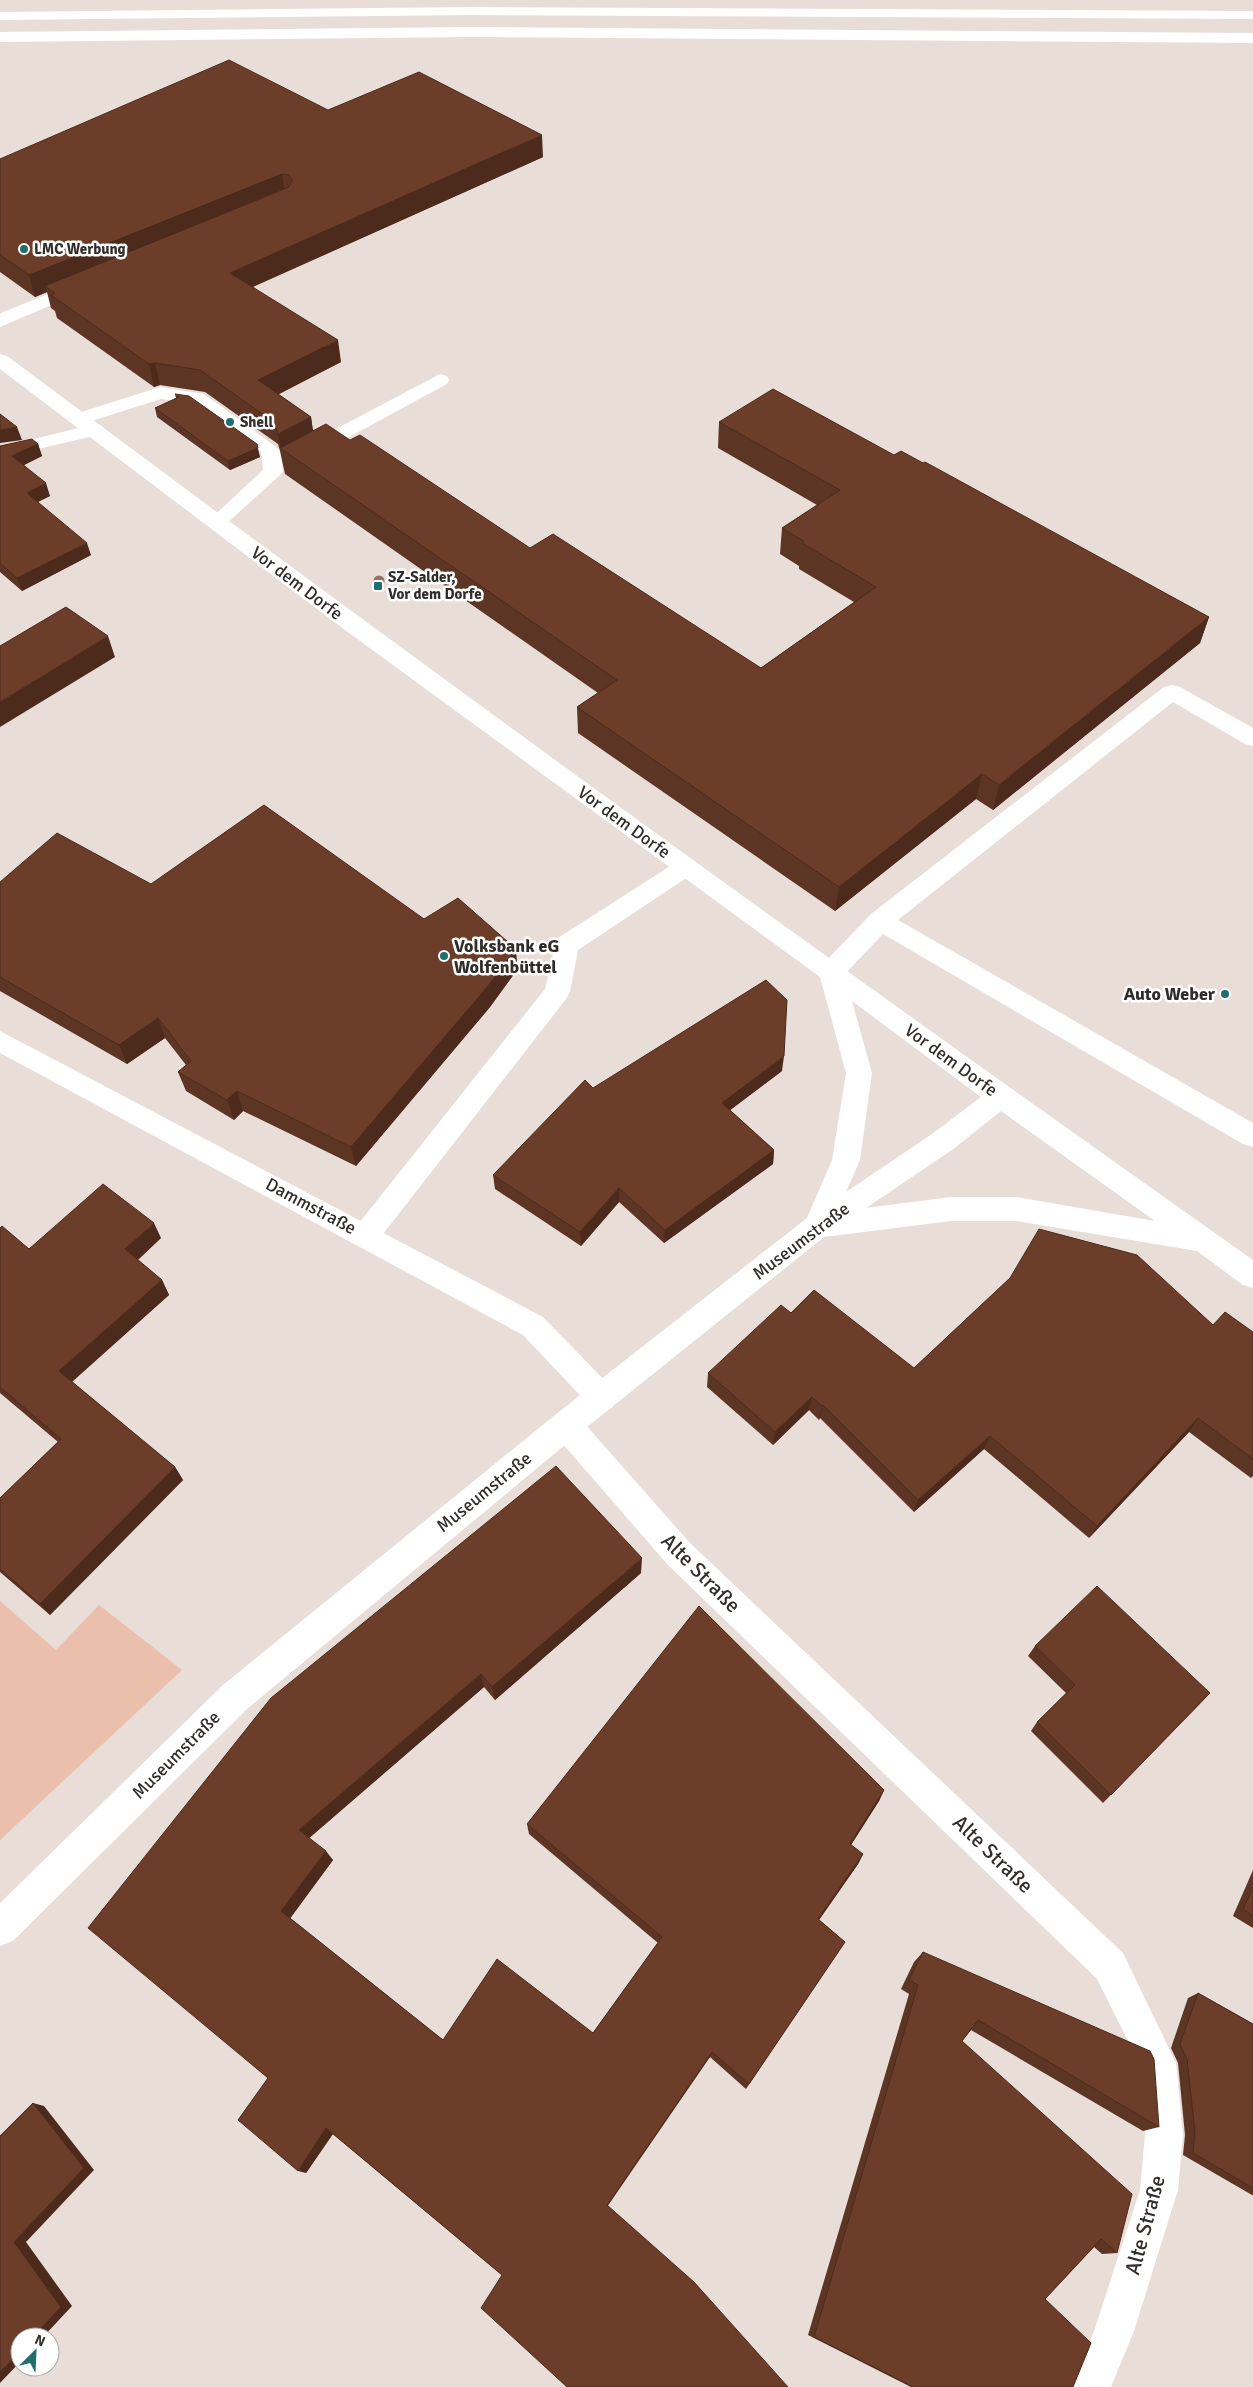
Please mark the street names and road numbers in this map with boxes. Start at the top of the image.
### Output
street label: Vor dem Dorfe [247,541,347,625]
street label: Vor dem Dorfe [573,781,675,863]
street label: Vor dem Dorfe [900,1019,1002,1101]
street label: Dammstraße [262,1173,360,1239]
street label: Museumstraße [748,1197,854,1285]
street label: Museumstraße [432,1447,536,1537]
street label: Alte Straße [656,1528,746,1618]
street label: Museumstraße [127,1706,225,1804]
street label: Alte Straße [947,1809,1039,1899]
street label: Alte Straße [1119,2173,1171,2277]

